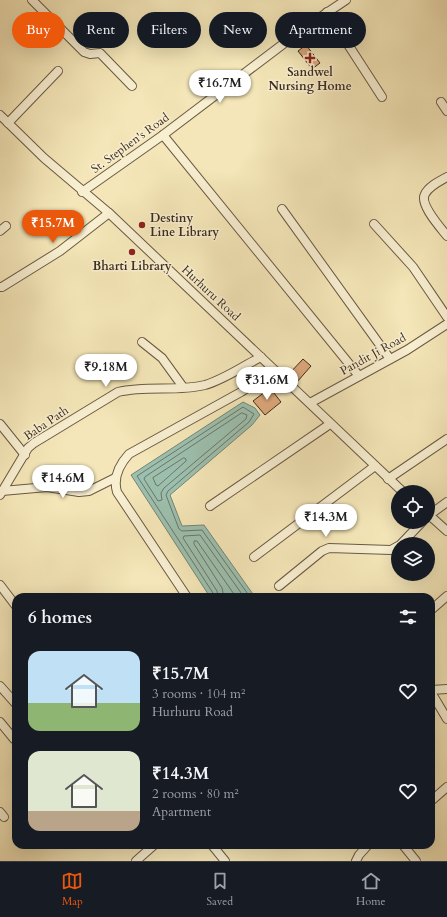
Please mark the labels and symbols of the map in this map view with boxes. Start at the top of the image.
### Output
marker: Sandwel Nursing Home [304,52,316,64]
place label: Sandwel Nursing Home [268,64,352,94]
pin: ₹16.7M [187,70,253,104]
street label: St. Stephen's Road [88,109,173,177]
pin: ₹15.7M [20,210,86,244]
place label: Destiny Line Library [150,210,219,240]
marker: Destiny Line Library [137,220,147,230]
marker: Bharti Library [127,247,137,257]
place label: Bharti Library [93,258,172,274]
street label: Hurhuru Road [178,262,244,325]
street label: Pandit Ji Road [337,329,409,379]
pin: ₹9.18M [73,354,139,388]
pin: ₹31.6M [234,367,300,401]
street label: Baba Path [20,402,72,444]
pin: ₹14.6M [30,465,96,499]
pin: ₹14.3M [293,504,359,538]

